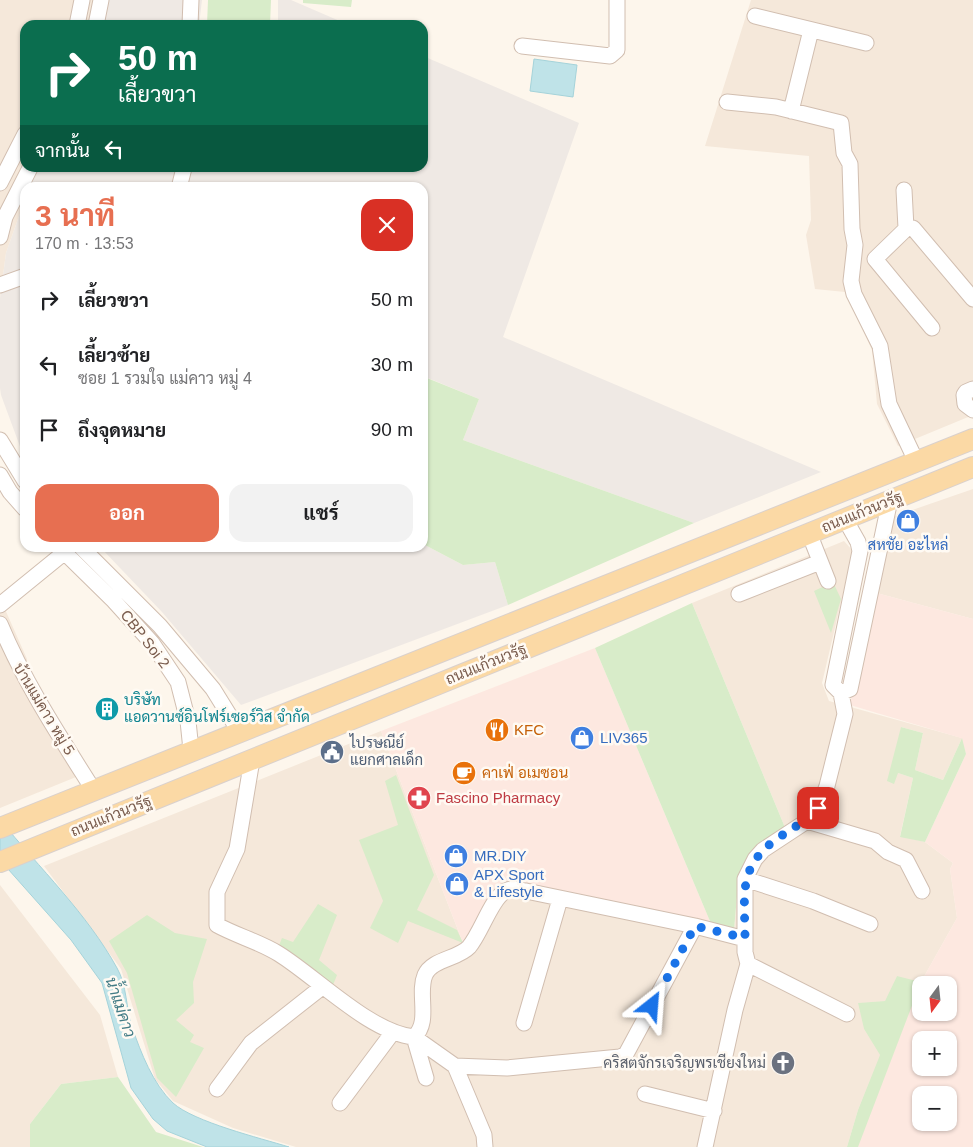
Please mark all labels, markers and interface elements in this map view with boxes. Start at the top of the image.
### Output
text: 50 m [118,38,198,77]
icon: right [35,40,100,105]
text: เลี้ยวขวา [118,82,196,107]
icon: left [100,135,128,163]
text: จากนั้น [35,140,90,161]
text: 3 นาที [35,199,115,232]
button: close [361,199,413,251]
text: 170 m · 13:53 [35,235,134,252]
icon: right [35,286,63,314]
text: 50 m [371,289,413,310]
text: เลี้ยวขวา [78,290,149,311]
text: เลี้ยวซ้าย [78,345,150,366]
icon: left [35,351,63,379]
text: 30 m [371,354,413,375]
text: ซอย 1 รวมใจ แม่คาว หมู่ 4 [78,370,252,387]
icon: arrive [35,416,63,444]
text: 90 m [371,419,413,440]
text: ถึงจุดหมาย [78,420,166,441]
button: ออก [35,484,219,542]
button: แชร์ [229,484,413,542]
street label: ถนนแก้วนวรัฐ [819,487,905,537]
shop icon: สหชัย อะไหล่ [895,508,921,534]
place label: สหชัย อะไหล่ [868,535,948,553]
street label: CBP Soi 2 [117,606,173,671]
street label: ถนนแก้วนวรัฐ [443,639,529,689]
street label: บ้านแม่คาว หมู่ 5 [9,659,79,759]
place label: บริษัท แอดวานซ์อินโฟร์เซอร์วิส จำกัด [124,691,310,725]
building icon: บริษัท แอดวานซ์อินโฟร์เซอร์วิส จำกัด [94,696,120,722]
restaurant icon: KFC [484,717,510,743]
place label: KFC [514,721,544,738]
shop icon: LIV365 [569,725,595,751]
place label: LIV365 [600,729,648,746]
place label: ไปรษณีย์ แยกศาลเด็ก [349,733,423,768]
public building icon: ไปรษณีย์ แยกศาลเด็ก [319,739,345,765]
cafe icon: คาเฟ่ อเมซอน [451,760,477,786]
place label: คาเฟ่ อเมซอน [482,763,568,781]
pharmacy icon: Fascino Pharmacy [406,785,432,811]
pin [797,787,839,829]
place label: Fascino Pharmacy [436,789,561,806]
street label: ถนนแก้วนวรัฐ [68,791,154,841]
icon: arrive [804,794,832,822]
shop icon: MR.DIY [443,843,469,869]
place label: MR.DIY [474,847,527,864]
place label: APX Sport & Lifestyle [474,866,545,900]
shop icon: APX Sport & Lifestyle [444,871,470,897]
water label: น้ำแม่คาว [102,973,144,1040]
north arrow [912,976,958,1021]
map controls [912,976,957,1131]
position arrow [625,979,677,1031]
button: + [912,1031,957,1076]
church icon: คริสตจักรเจริญพรเชียงใหม่ [770,1050,796,1076]
place label: คริสตจักรเจริญพรเชียงใหม่ [603,1053,766,1072]
button: − [912,1086,957,1131]

